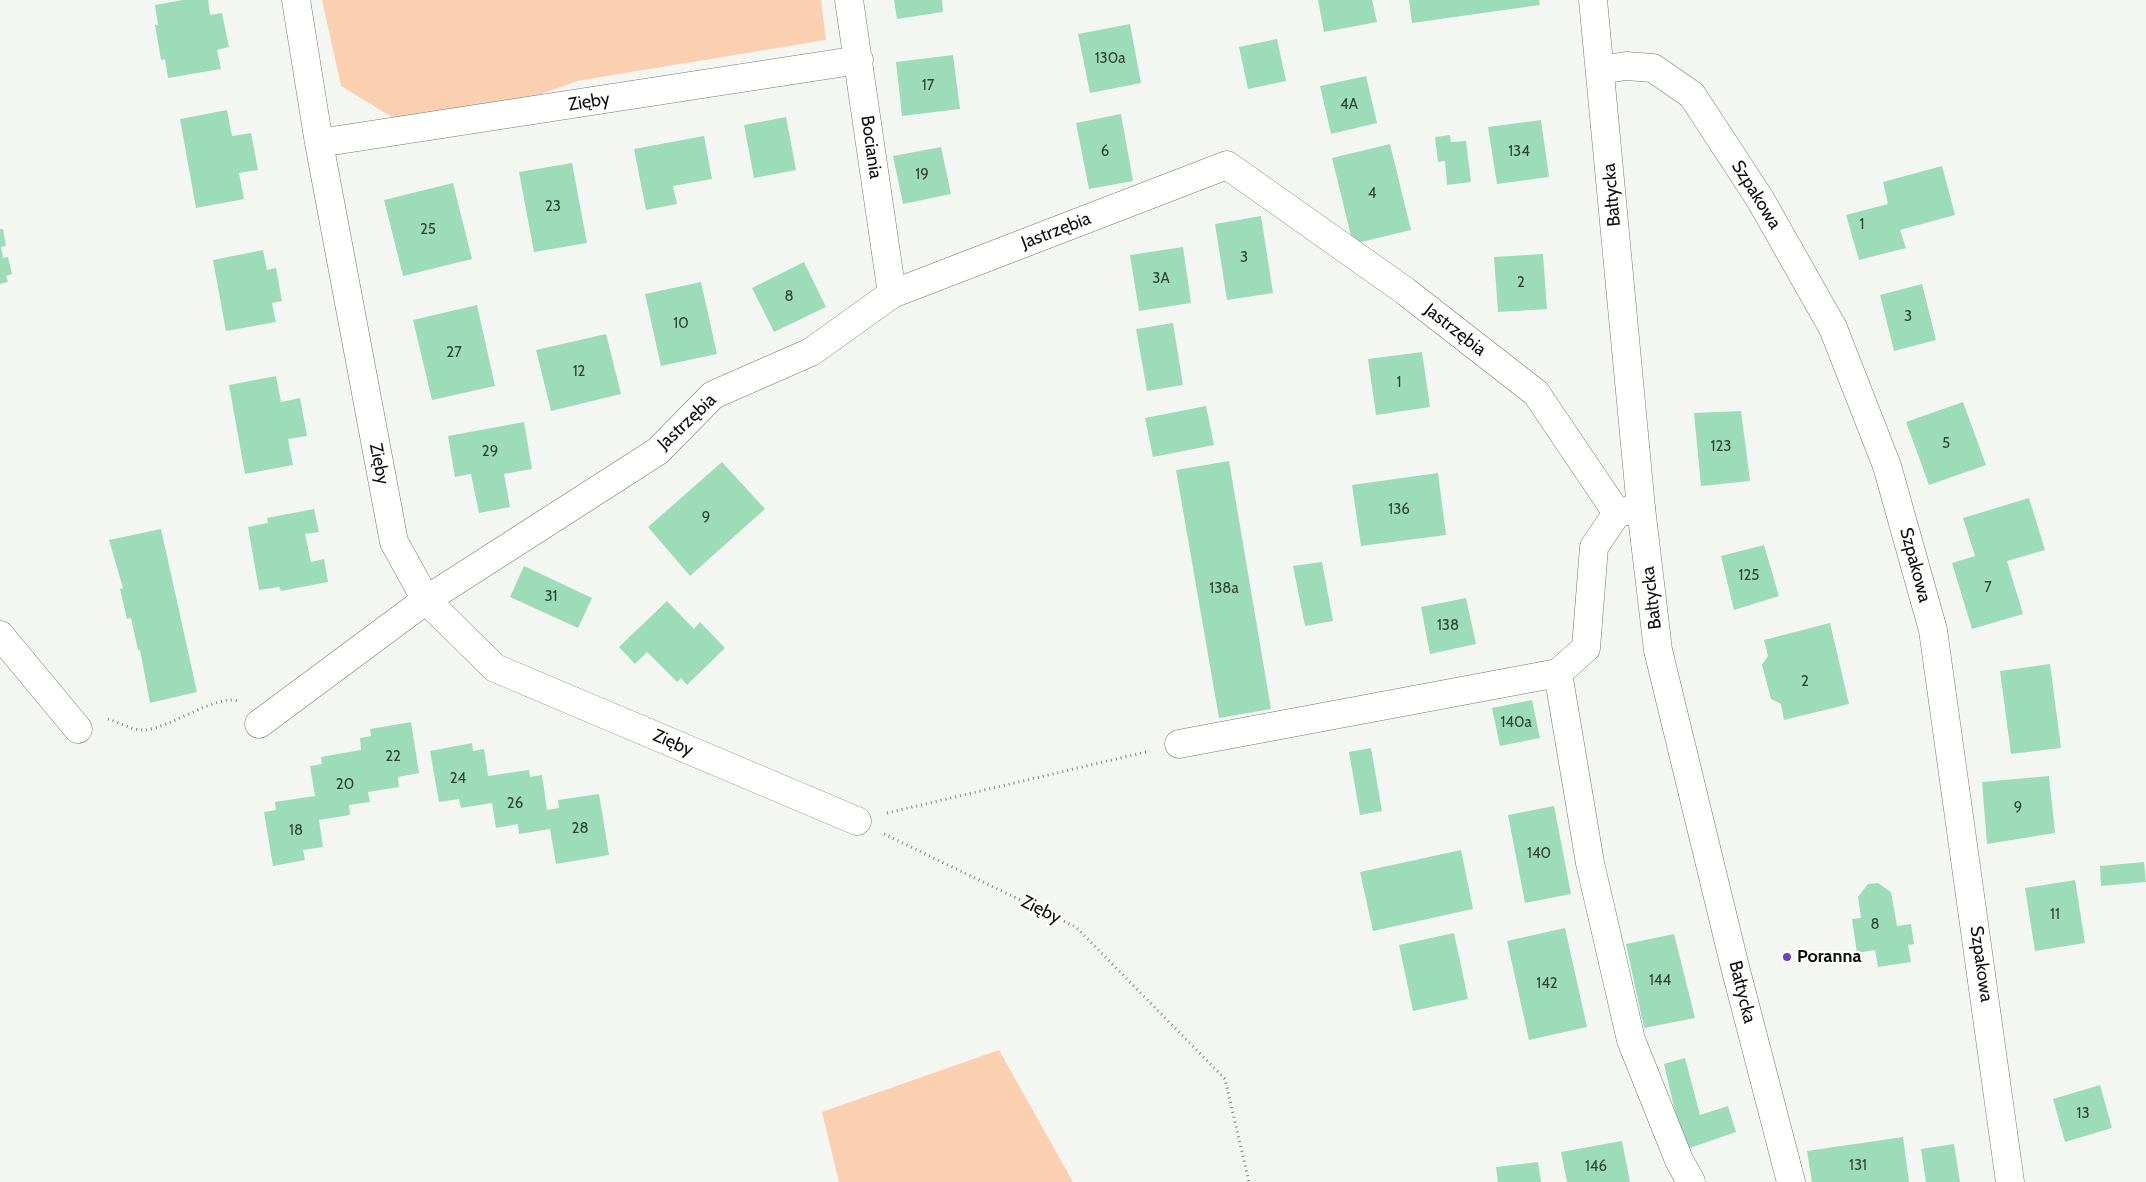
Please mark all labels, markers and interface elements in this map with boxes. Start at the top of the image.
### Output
house number: 130a [1095,50,1125,68]
house number: 17 [922,77,934,95]
street label: Zięby [567,88,611,116]
house number: 4A [1340,96,1358,114]
street label: Bociania [856,114,886,180]
house number: 6 [1101,143,1109,161]
house number: 134 [1508,143,1530,161]
street label: Szpakowa [1727,157,1785,233]
street label: Bałtycka [1598,162,1626,228]
house number: 19 [915,166,929,184]
house number: 4 [1368,185,1376,203]
house number: 23 [545,198,561,216]
street label: Jastrzębia [1018,208,1094,254]
house number: 1 [1860,216,1864,234]
house number: 25 [420,221,436,239]
house number: 3 [1240,249,1248,267]
house number: 3A [1152,270,1170,288]
house number: 2 [1517,274,1525,292]
house number: 8 [784,288,794,306]
street label: Jastrzębia [1420,299,1490,361]
house number: 3 [1904,308,1912,326]
house number: 10 [673,315,689,333]
house number: 27 [446,344,462,362]
house number: 12 [573,363,585,381]
house number: 1 [1397,374,1401,392]
street label: Jastrzębia [653,389,721,455]
house number: 5 [1942,435,1950,453]
house number: 123 [1711,438,1731,456]
street label: Zięby [364,441,394,487]
house number: 29 [482,443,498,461]
house number: 136 [1388,501,1410,519]
house number: 9 [702,509,710,527]
street label: Szpakowa [1895,525,1935,605]
street label: Bałtycka [1637,565,1667,631]
house number: 125 [1739,567,1759,585]
house number: 7 [1984,579,1992,597]
house number: 138a [1209,580,1239,598]
house number: 31 [544,588,558,606]
house number: 138 [1437,617,1459,635]
house number: 2 [1801,673,1809,691]
house number: 140a [1500,714,1532,732]
street label: Zięby [650,725,696,761]
house number: 22 [385,748,401,766]
house number: 24 [450,770,466,788]
house number: 20 [336,776,354,794]
house number: 26 [507,795,523,813]
house number: 9 [2014,799,2022,817]
house number: 28 [572,820,588,838]
house number: 18 [289,822,303,840]
house number: 140 [1527,845,1551,863]
street label: Zięby [1018,891,1064,929]
house number: 11 [2050,906,2060,924]
house number: 8 [1870,916,1880,934]
street label: Szpakowa [1965,925,1997,1003]
place label: Poranna [1797,946,1861,968]
marker: Poranna [1781,951,1793,963]
street label: Bałtycka [1724,959,1760,1025]
house number: 144 [1649,972,1671,990]
house number: 142 [1536,975,1558,993]
house number: 13 [2076,1105,2090,1123]
house number: 131 [1849,1157,1867,1175]
house number: 146 [1585,1158,1607,1176]

